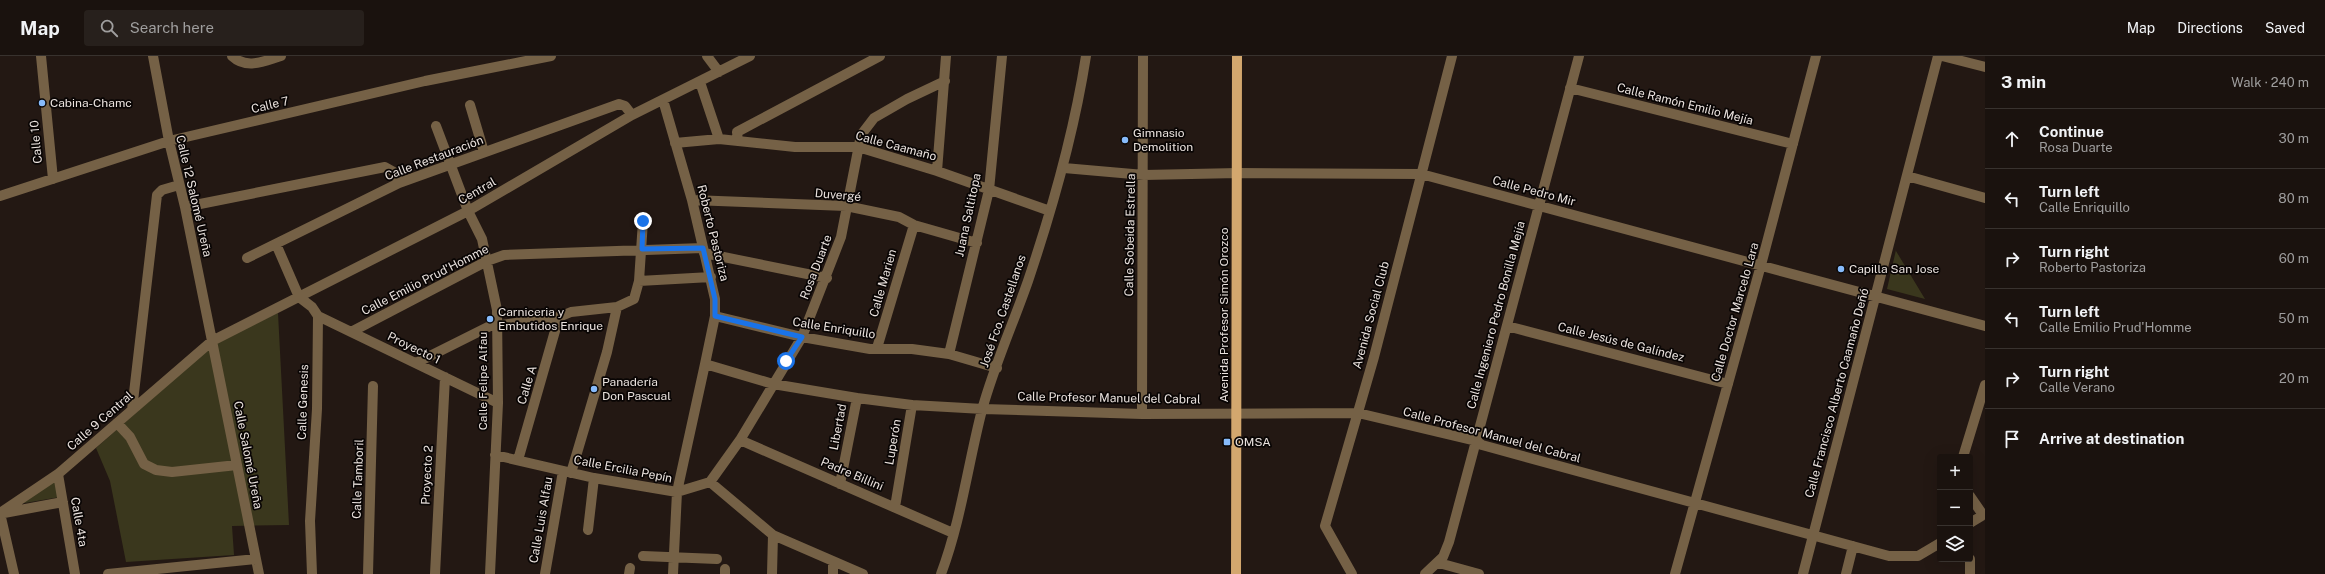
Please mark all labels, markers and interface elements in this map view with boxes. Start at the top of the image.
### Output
search box [84,10,364,46]
text: Map [20,17,60,39]
icon: search [98,17,120,39]
text: Search here [130,19,214,36]
text: Map [2127,20,2155,36]
text: Directions [2177,20,2243,36]
text: Saved [2265,20,2305,36]
text: 3 min [2001,72,2046,92]
text: Walk · 240 m [2231,75,2309,90]
street label: Calle Ramón Emilio Mejía [1615,80,1755,128]
street label: Calle 7 [250,94,290,116]
place label: Cabina-Chamc [50,96,132,110]
marker: Cabina-Chamc [37,98,47,108]
street label: Calle 10 [27,120,45,164]
text: Continue [2039,123,2104,140]
place label: Gimnasio Demolition [1133,126,1193,154]
street label: Calle Caamaño [854,128,938,164]
icon: ahead [2001,128,2023,150]
text: 30 m [2279,131,2309,146]
street label: Calle Restauración [383,133,485,183]
street label: Calle 12 Salomé Ureña [173,134,215,258]
marker: Gimnasio Demolition [1120,135,1130,145]
text: Rosa Duarte [2039,140,2113,155]
street label: Juana Saltitopa [952,172,984,258]
street label: Calle Pedro Mir [1491,173,1577,209]
street label: Central [456,174,499,207]
street label: Calle Sobeida Estrella [1122,174,1138,296]
street label: Roberto Pastoriza [694,183,732,283]
text: Turn left [2039,183,2100,200]
street label: Duvergé [814,186,862,204]
icon: left [2001,188,2023,210]
text: 80 m [2278,191,2309,206]
text: Calle Enriquillo [2039,200,2130,215]
route end [634,212,652,230]
street label: Calle Ingeniero Pedro Bonilla Mejía [1464,220,1528,410]
street label: Avenida Profesor Simón Orozco [1217,227,1231,402]
street label: Rosa Duarte [797,233,835,301]
street label: Calle Doctor Marcelo Lara [1708,241,1762,383]
street label: Calle Emilio Prud'Homme [359,242,491,318]
text: Turn right [2039,243,2109,260]
street label: Calle Marien [867,247,899,319]
icon: right [2001,248,2023,270]
text: 60 m [2279,251,2309,266]
street label: José Fco. Castellanos [977,253,1029,369]
street label: Avenida Social Club [1350,260,1392,370]
text: Roberto Pastoriza [2039,260,2146,275]
place label: Capilla San Jose [1849,262,1940,276]
marker: Capilla San Jose [1836,264,1846,274]
street label: Calle Francisco Alberto Caamaño Deñó [1802,286,1872,499]
text: Turn left [2039,303,2100,320]
place label: Carniceria y Embutidos Enrique [498,305,603,333]
icon: left [2001,308,2023,330]
text: 50 m [2278,311,2309,326]
marker: Carniceria y Embutidos Enrique [485,314,495,324]
street label: Calle Enriquillo [791,315,877,342]
street label: Calle Jesús de Galíndez [1556,320,1686,365]
text: Calle Emilio Prud'Homme [2039,320,2192,335]
street label: Proyecto 1 [385,329,443,367]
street label: Calle Felipe Alfau [476,332,490,430]
route start [777,352,795,370]
street label: Calle A [514,363,540,406]
text: Turn right [2039,363,2109,380]
street label: Calle Genesis [295,364,311,440]
icon: right [2001,368,2023,390]
text: 20 m [2279,371,2309,386]
place label: Panadería Don Pascual [602,375,671,403]
text: Calle Verano [2039,380,2115,395]
marker: Panadería Don Pascual [589,384,599,394]
street label: Calle 9 Central [64,388,136,453]
street label: Calle Profesor Manuel del Cabral [1017,389,1201,407]
street label: Calle Salomé Ureña [231,400,265,510]
street label: Libertad [827,403,849,451]
street label: Calle Profesor Manuel del Cabral [1402,404,1583,466]
street label: Luperón [882,418,904,466]
icon: arrive [2001,428,2023,450]
text: Arrive at destination [2039,430,2184,447]
place label: OMSA [1235,435,1271,449]
marker: OMSA [1222,437,1232,447]
street label: Calle Tamboril [350,438,366,519]
street label: Proyecto 2 [418,445,436,505]
street label: Calle Ercilia Pepín [573,453,674,485]
map controls [1937,454,1973,562]
button: + [1937,454,1973,490]
street label: Padre Billini [819,455,885,493]
street label: Calle Luis Alfau [527,476,555,564]
button: − [1937,490,1973,526]
street label: Calle 4ta [68,496,90,548]
button: layers [1937,526,1973,562]

